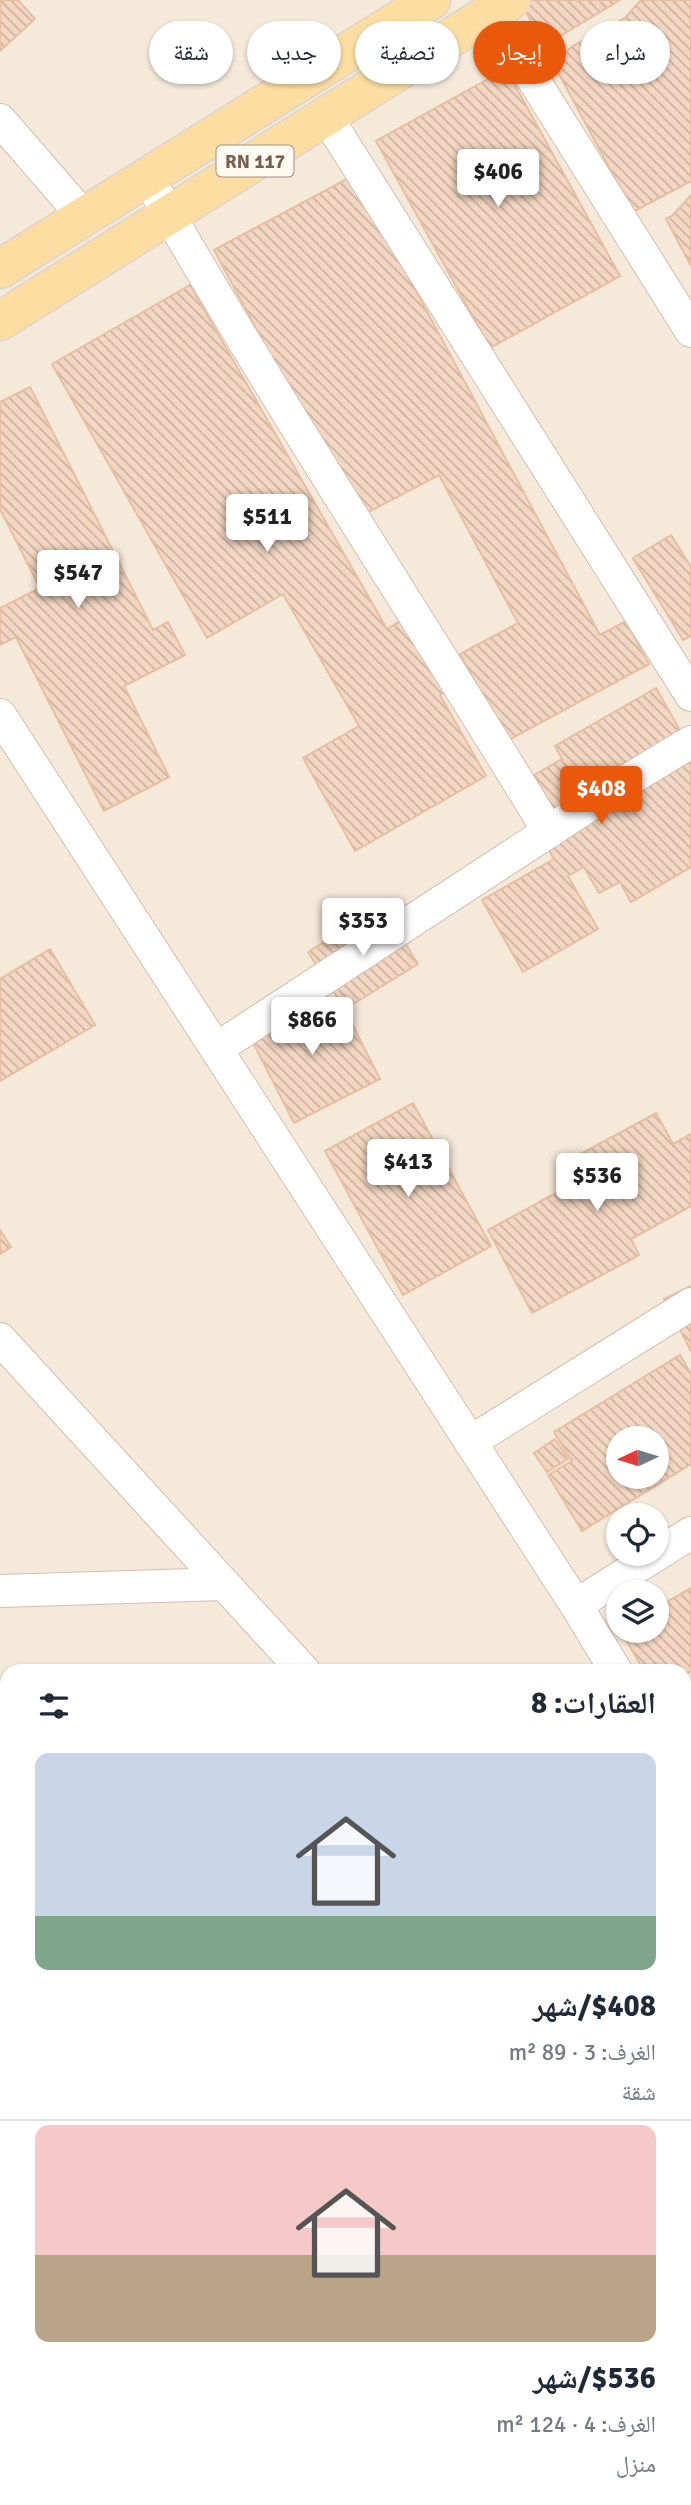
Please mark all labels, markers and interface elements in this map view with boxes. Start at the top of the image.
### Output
chip: شقة [149,21,233,84]
chip: جديد [247,21,341,84]
chip: تصفية [355,21,459,84]
chip: إيجار [473,21,566,84]
chip: شراء [580,21,670,84]
road number: RN 117 [216,146,294,176]
pin: $406 [457,150,539,209]
text: $406 [473,157,523,186]
pin: $511 [226,494,308,554]
text: $511 [242,502,292,531]
pin: $547 [37,550,119,610]
text: $547 [53,558,103,587]
pin: $408 [560,766,642,826]
text: $408 [576,774,626,803]
pin: $353 [322,898,404,958]
text: $353 [338,906,388,935]
pin: $866 [271,998,353,1057]
text: $866 [287,1005,337,1034]
pin: $413 [367,1140,449,1199]
text: $413 [383,1147,433,1176]
pin: $536 [556,1154,638,1213]
text: $536 [572,1161,622,1190]
north arrow [606,1426,668,1489]
map controls [606,1426,669,1643]
button: locate [606,1503,669,1566]
button: layers [606,1580,669,1643]
text: العقارات: 8 [531,1685,656,1722]
icon: filters [35,1687,73,1725]
icon: home [283,1798,409,1924]
text: $408/شهر [533,1988,656,2025]
text: الغرف: 3 · 89 m² [509,2038,656,2067]
text: شقة [622,2078,656,2107]
icon: home [283,2170,409,2296]
text: $536/شهر [533,2360,656,2397]
text: الغرف: 4 · 124 m² [496,2410,656,2439]
text: منزل [616,2450,656,2479]

